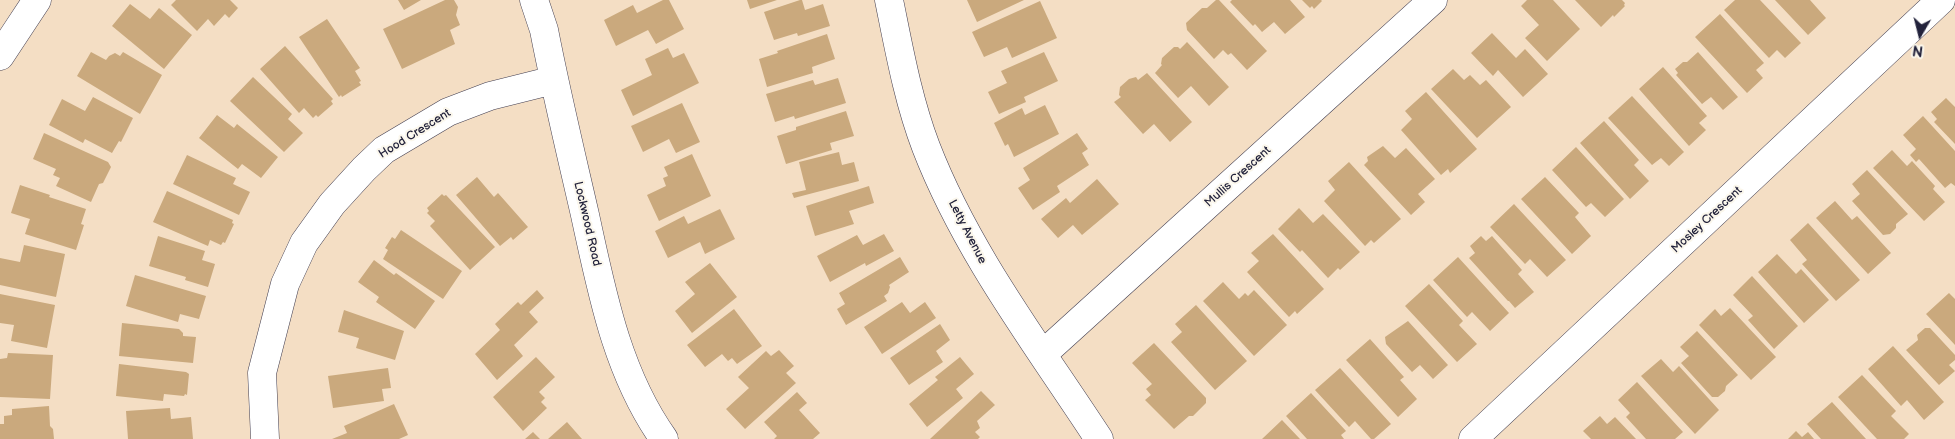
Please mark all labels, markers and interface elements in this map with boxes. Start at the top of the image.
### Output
north arrow [1895,10,1945,60]
text: N [1911,41,1924,59]
street label: Hood Crescent [376,106,454,162]
street label: Mullis Crescent [1202,144,1274,210]
street label: Lockwood Road [570,180,604,268]
street label: Mosley Crescent [1669,184,1745,256]
street label: Letty Avenue [945,198,989,266]

